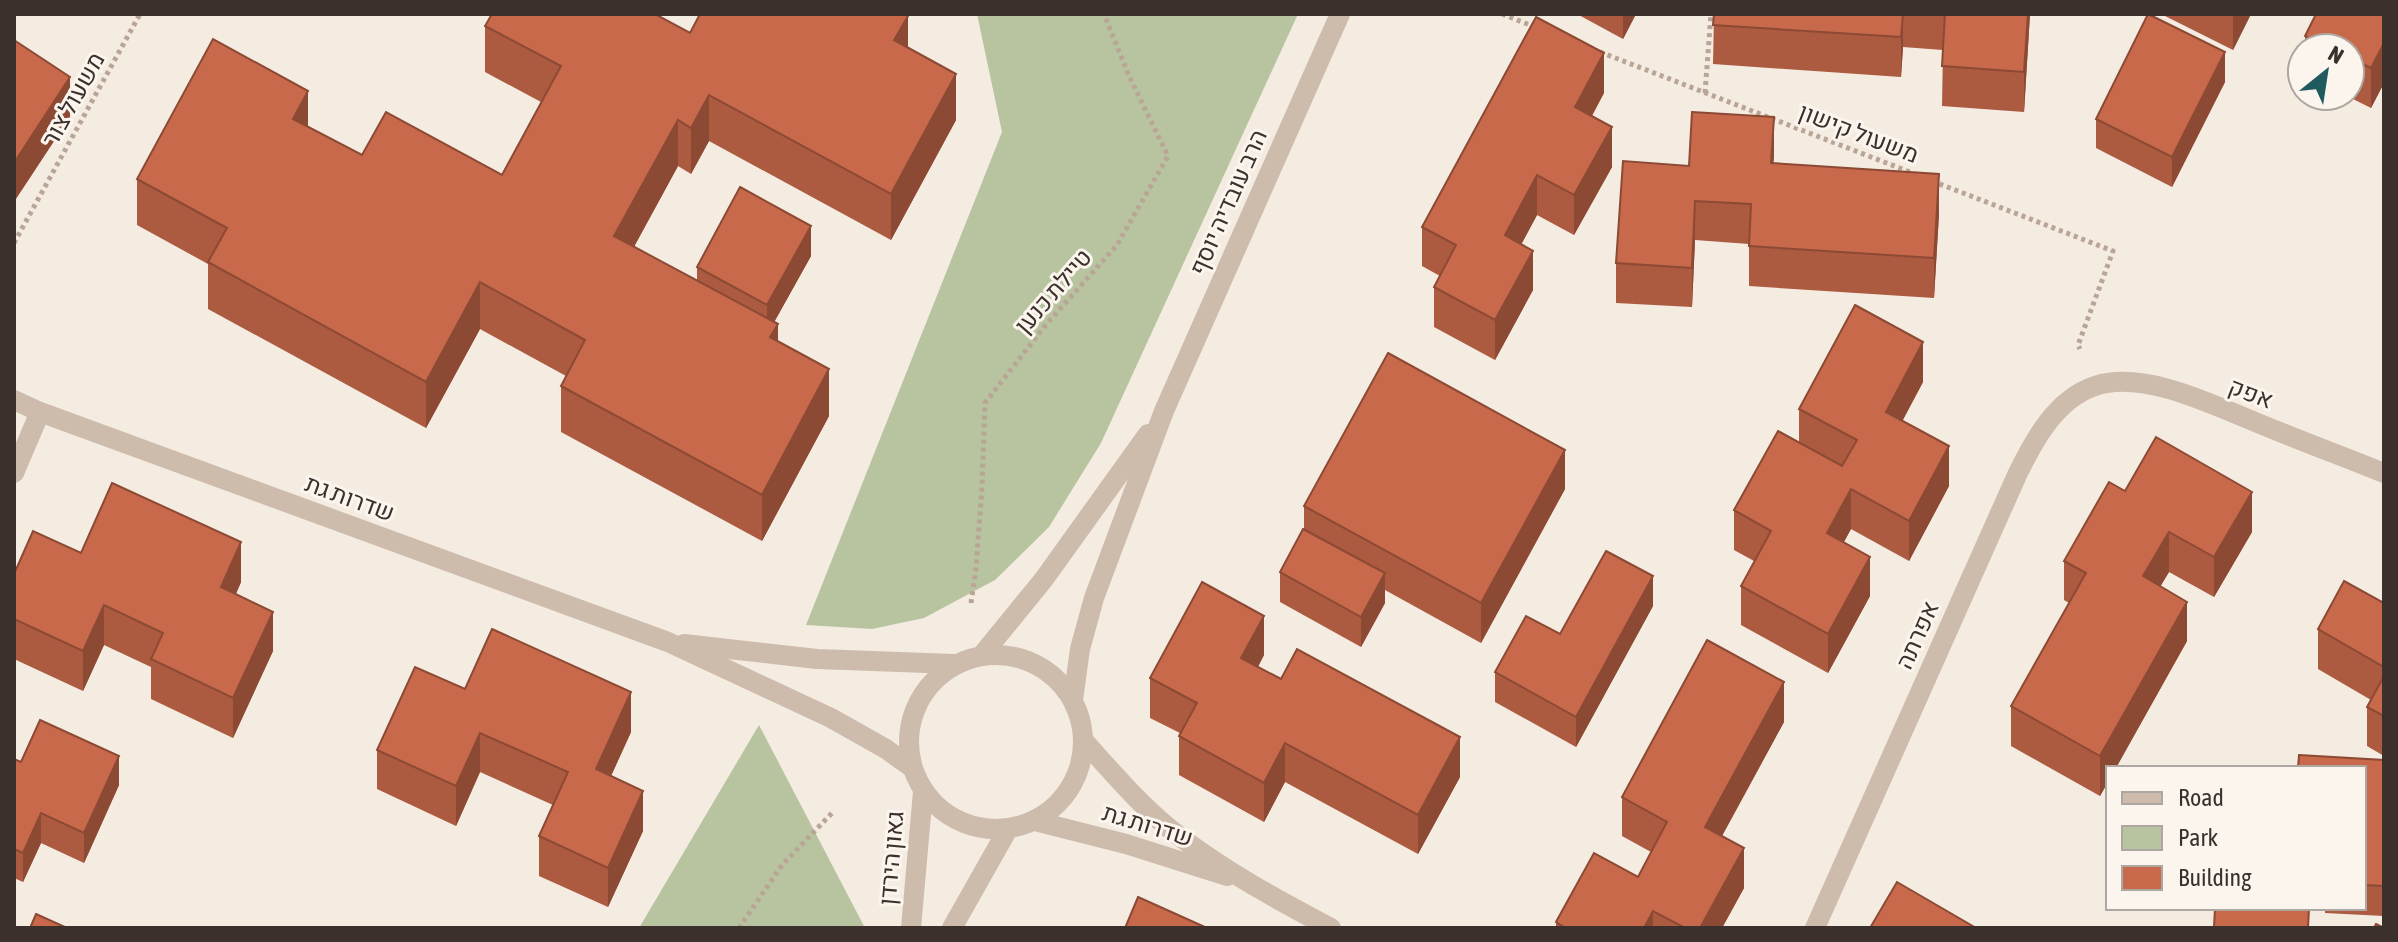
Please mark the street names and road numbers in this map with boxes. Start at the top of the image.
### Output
street label: משעול צור [36,47,110,151]
street label: משעול קישון [1795,98,1923,168]
street label: הרב עובדיה יוסף [1184,125,1272,279]
street label: טיילת כנען [1009,244,1097,338]
street label: אפק [2225,372,2277,414]
street label: שדרות גת [302,469,398,527]
street label: אפרתה [1890,597,1944,673]
street label: שדרות גת [1100,798,1196,852]
street label: גאון הירדן [873,810,909,906]

